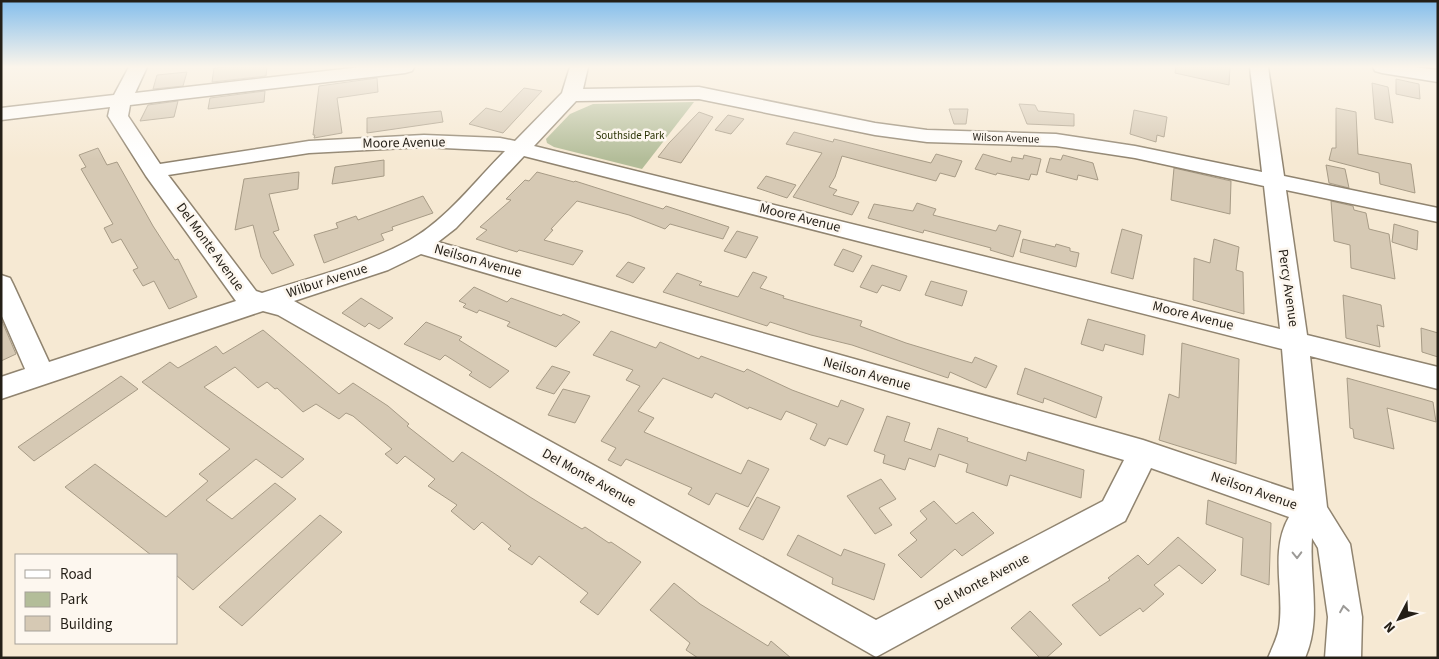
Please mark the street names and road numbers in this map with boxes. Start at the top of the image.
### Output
street label: Wilson Avenue [972,129,1040,147]
street label: Moore Avenue [362,132,446,154]
street label: Moore Avenue [757,198,843,238]
street label: Del Monte Avenue [171,199,249,295]
street label: Neilson Avenue [432,239,524,283]
street label: Percy Avenue [1273,248,1303,328]
street label: Wilbur Avenue [284,258,370,304]
street label: Moore Avenue [1150,296,1236,336]
street label: Neilson Avenue [821,352,913,396]
street label: Del Monte Avenue [538,444,640,512]
street label: Neilson Avenue [1208,467,1300,515]
street label: Del Monte Avenue [931,549,1033,615]

